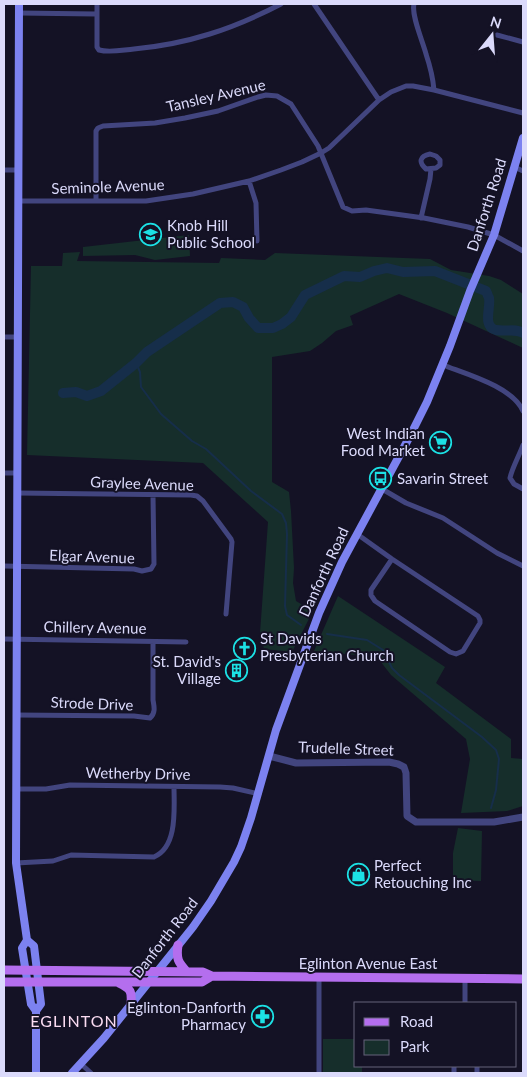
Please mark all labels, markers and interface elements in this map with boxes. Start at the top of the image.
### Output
north arrow [467,10,517,60]
text: N [488,12,504,32]
street label: Tansley Avenue [164,75,267,115]
street label: Danforth Road [463,156,510,253]
street label: Seminole Avenue [51,175,165,197]
place label: Knob Hill Public School [167,216,255,251]
school or university icon: Knob Hill Public School [139,223,163,247]
place label: West Indian Food Market [341,424,426,459]
supermarket icon: West Indian Food Market [429,431,453,455]
bus stop icon: Savarin Street [369,467,393,491]
place label: Savarin Street [397,469,489,487]
street label: Graylee Avenue [90,472,194,494]
street label: Danforth Road [294,524,352,619]
street label: Elgar Avenue [49,546,135,566]
street label: Chillery Avenue [43,617,147,637]
place label: St Davids Presbyterian Church [260,629,394,664]
church icon: St Davids Presbyterian Church [232,636,256,660]
place label: St. David's Village [153,652,221,687]
building icon: St. David's Village [225,659,249,683]
street label: Strode Drive [50,693,134,713]
street label: Trudelle Street [298,737,395,759]
street label: Wetherby Drive [85,763,191,783]
place label: Perfect Retouching Inc [374,856,472,891]
shop icon: Perfect Retouching Inc [346,863,370,887]
street label: Danforth Road [127,894,201,981]
street label: Eglinton Avenue East [299,954,438,972]
place label: Eglinton-Danforth Pharmacy [127,998,246,1033]
legend [354,1002,517,1067]
pharmacy icon: Eglinton-Danforth Pharmacy [250,1005,274,1029]
district label: EGLINTON [30,1011,118,1030]
text: Road [400,1012,433,1030]
text: Park [400,1037,430,1055]

